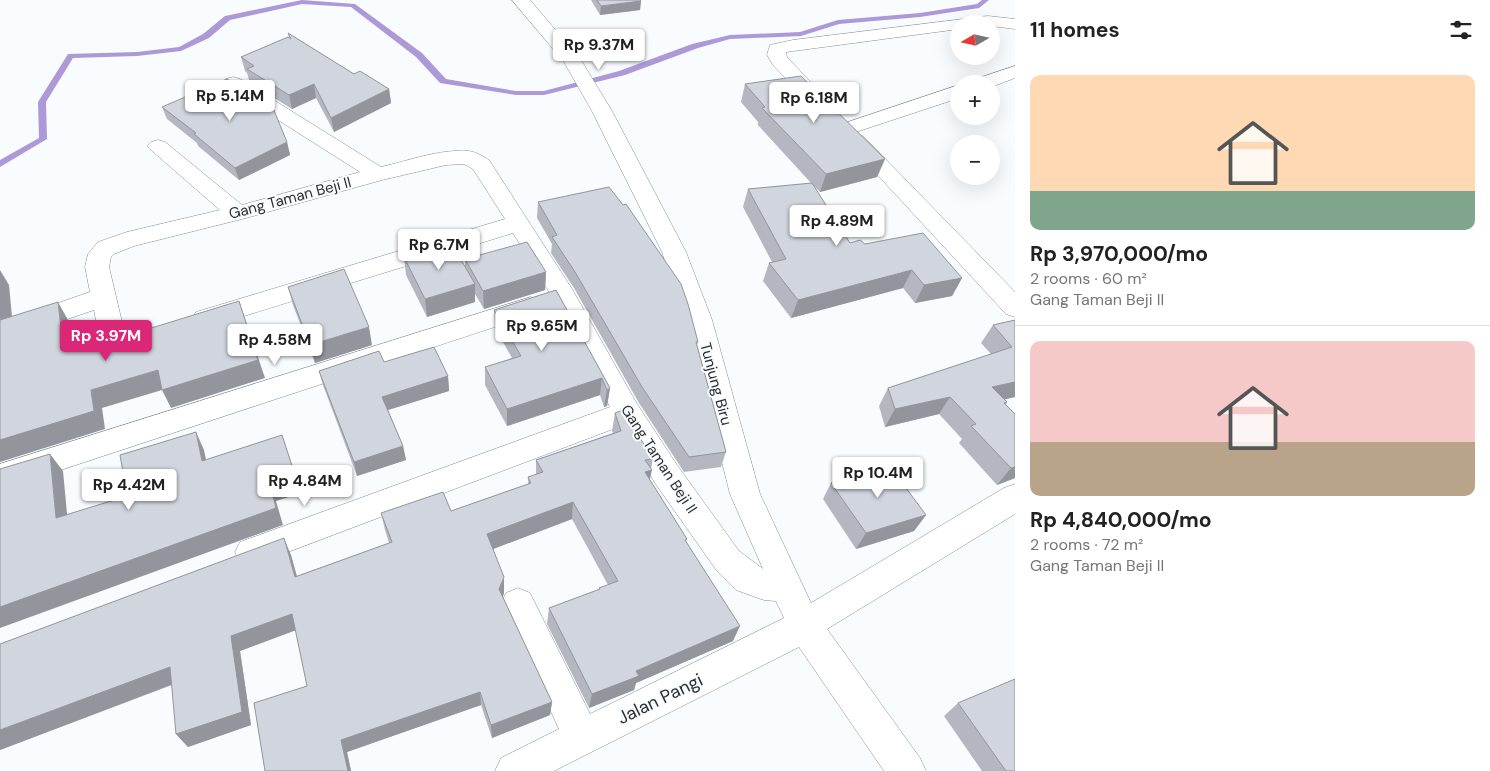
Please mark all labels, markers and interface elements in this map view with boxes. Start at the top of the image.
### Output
north arrow [950,15,1000,65]
map controls [950,15,1000,185]
text: 11 homes [1030,16,1120,44]
icon: filters [1447,16,1475,44]
pin: Rp 9.37M [547,28,651,71]
text: Rp 9.37M [564,34,634,55]
button: + [950,75,1000,125]
pin: Rp 5.14M [178,80,282,122]
pin: Rp 6.18M [762,82,866,124]
text: Rp 5.14M [196,85,264,106]
text: Rp 6.18M [780,87,848,108]
icon: home [1208,108,1298,198]
button: − [950,135,1000,185]
street label: Gang Taman Beji II [227,172,353,224]
pin: Rp 4.89M [785,204,889,247]
text: Rp 4.89M [801,210,873,231]
pin: Rp 6.7M [393,228,485,271]
text: Rp 6.7M [409,234,469,255]
text: Rp 3,970,000/mo [1030,240,1208,268]
text: 2 rooms · 60 m² [1030,268,1147,289]
text: Gang Taman Beji II [1030,289,1164,310]
pin: Rp 9.65M [490,310,594,352]
text: Rp 9.65M [506,315,578,336]
pin: Rp 3.97M [54,320,158,362]
pin: Rp 4.58M [223,324,327,366]
text: Rp 3.97M [71,325,141,346]
text: Rp 4.58M [238,329,312,350]
street label: Tunjung Biru [695,340,737,428]
icon: home [1208,373,1298,463]
street label: Gang Taman Beji II [616,401,702,517]
pin: Rp 10.4M [826,456,930,499]
text: Rp 10.4M [843,462,913,483]
pin: Rp 4.84M [253,464,357,507]
pin: Rp 4.42M [77,468,181,511]
text: Rp 4.84M [268,470,342,491]
text: Rp 4.42M [93,474,165,495]
text: Rp 4,840,000/mo [1030,506,1212,534]
text: 2 rooms · 72 m² [1030,534,1143,555]
text: Gang Taman Beji II [1030,555,1164,576]
street label: Jalan Pangi [613,668,707,730]

